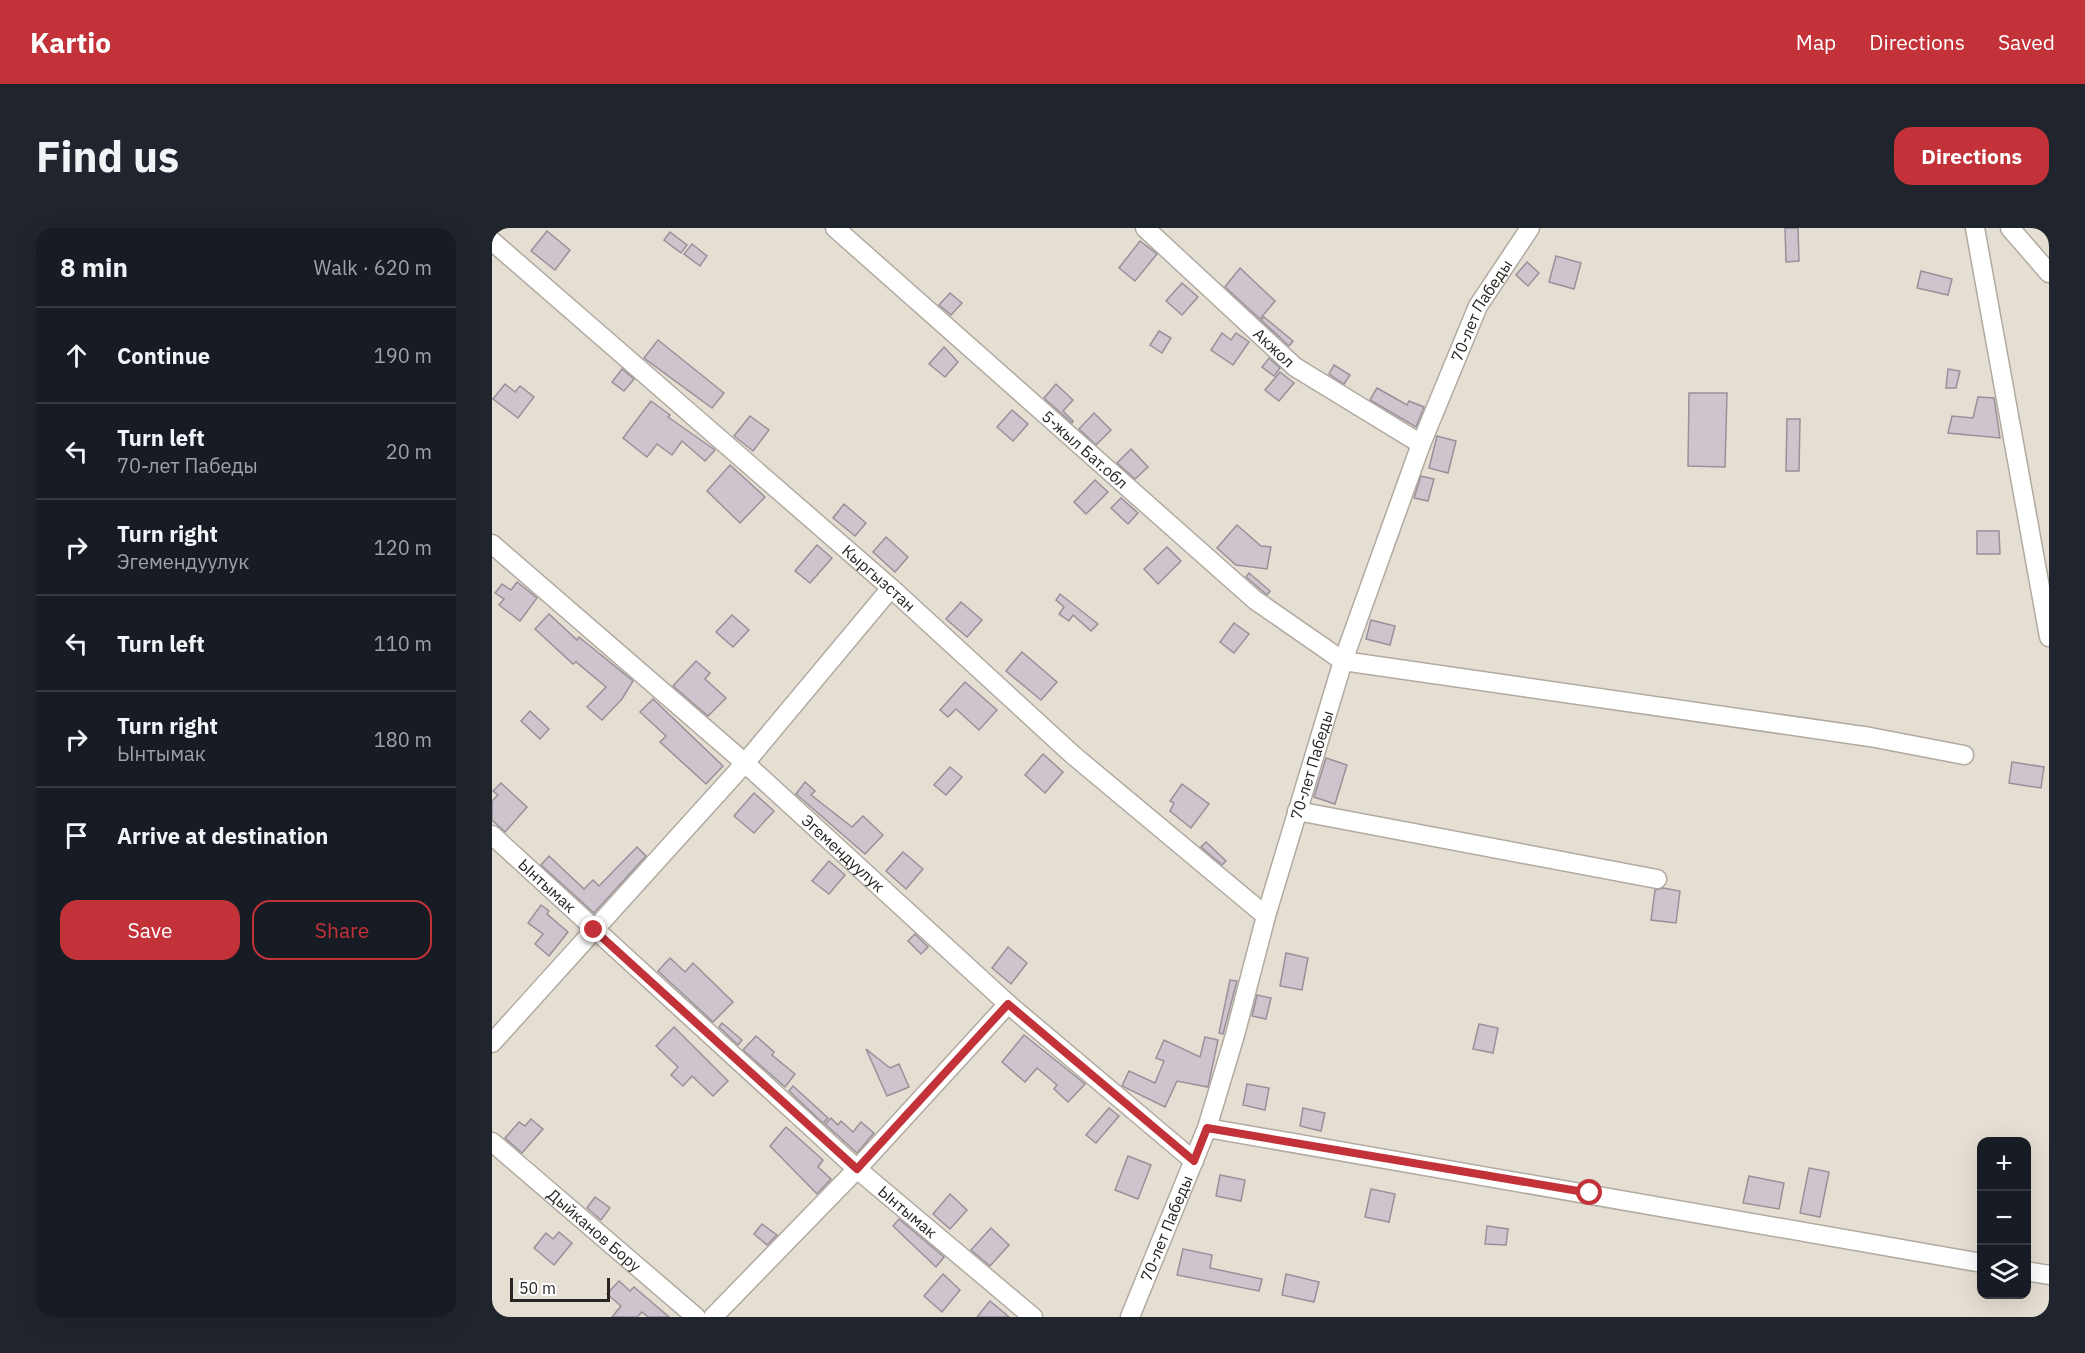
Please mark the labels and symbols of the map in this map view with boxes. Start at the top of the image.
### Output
street label: 70-лет Пабеды [1446,256,1516,364]
street label: Акжол [1249,324,1299,372]
street label: 5-жыл Бат.обл [1038,406,1132,493]
street label: Кыргызстан [838,540,920,616]
street label: 70-лет Пабеды [1286,708,1337,822]
street label: Эгемендуулук [798,810,889,896]
street label: Ынтымак [514,854,580,917]
route end [580,916,606,942]
street label: 70-лет Пабеды [1136,1172,1197,1284]
route start [1576,1179,1602,1205]
street label: Ынтымак [874,1181,941,1242]
street label: Дыйканов Бору [543,1184,645,1276]
scale bar [510,1275,610,1302]

